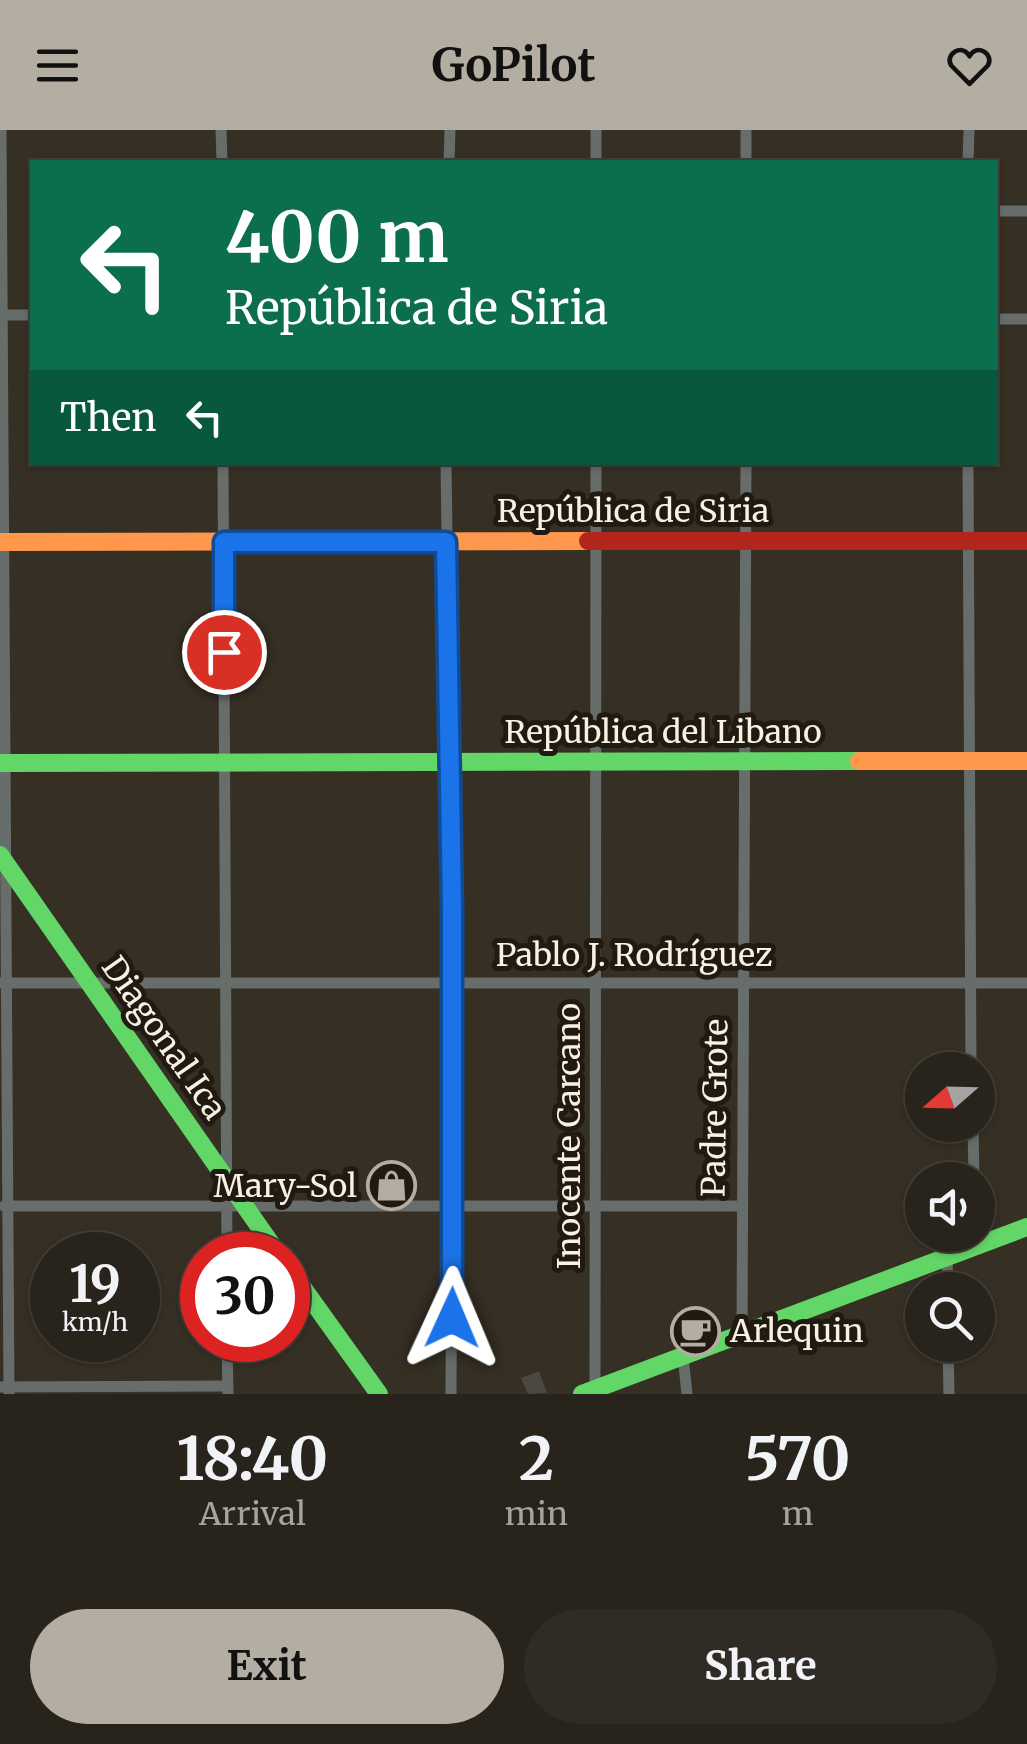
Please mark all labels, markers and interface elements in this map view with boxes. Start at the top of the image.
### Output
text: GoPilot [431,37,596,93]
icon: menu [30,38,85,93]
icon: heart [942,38,997,93]
text: 400 m [225,193,449,281]
icon: left [60,200,190,330]
text: República de Siria [225,280,608,336]
icon: left [177,390,232,445]
text: Then [60,394,157,441]
street label: República de Siria [497,491,769,531]
pin [182,610,267,695]
icon: arrive [197,625,252,680]
street label: República del Libano [504,712,822,752]
street label: Pablo J. Rodríguez [496,935,772,975]
street label: Diagonal Ica [93,949,235,1127]
street label: Inocente Carcano [549,1003,589,1269]
street label: Padre Grote [693,1019,737,1197]
north arrow [905,1052,995,1142]
map controls [905,1052,995,1362]
shop icon: Mary-Sol [366,1160,418,1212]
button: sound [905,1162,995,1252]
place label: Mary-Sol [214,1166,357,1206]
speed limit sign: 30 [180,1232,310,1362]
text: 19 [69,1253,121,1316]
position arrow [400,1266,504,1370]
button: search [905,1272,995,1362]
cafe icon: Arlequin [669,1305,721,1357]
text: km/h [62,1306,128,1338]
place label: Arlequin [729,1311,864,1351]
text: 18:40 [176,1421,328,1496]
text: 2 [519,1421,554,1496]
text: 570 [745,1421,850,1496]
text: Arrival [199,1494,306,1534]
text: min [505,1494,568,1534]
text: m [782,1494,813,1534]
button: Exit [30,1609,504,1724]
button: Share [524,1609,997,1724]

